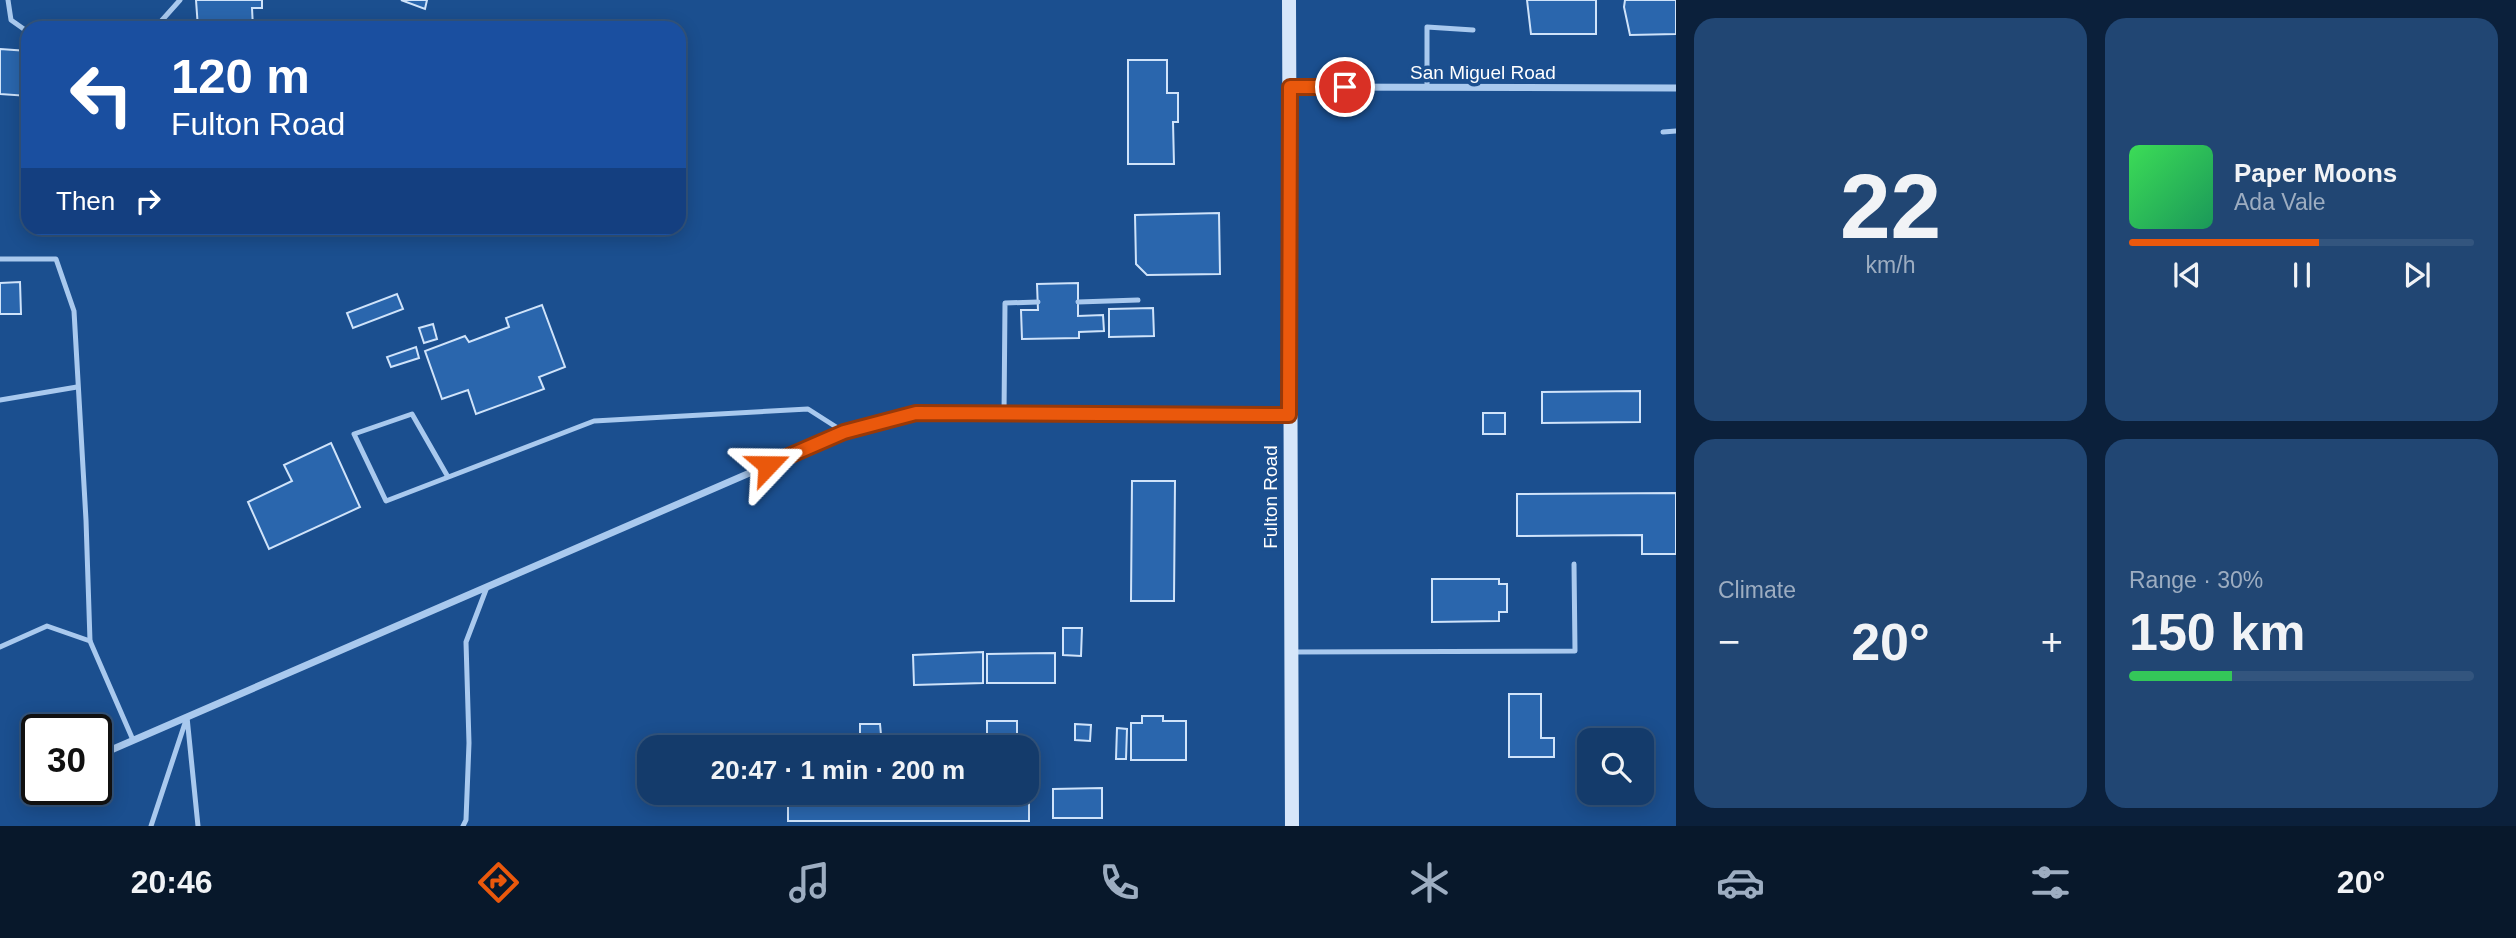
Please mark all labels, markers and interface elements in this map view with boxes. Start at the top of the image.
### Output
icon: left [56,49,147,140]
text: 120 m [171,49,310,103]
pin [1315,57,1375,117]
street label: San Miguel Road [1410,62,1556,83]
icon: arrive [1326,68,1364,106]
text: Fulton Road [171,106,345,142]
text: 22 [1840,156,1941,257]
text: Paper Moons [2234,158,2397,188]
icon: right [129,182,167,220]
text: Then [56,186,115,216]
text: Ada Vale [2234,189,2326,215]
text: km/h [1866,252,1915,278]
icon: previous [2168,256,2206,294]
icon: pause [2283,256,2321,294]
icon: next [2398,256,2436,294]
position arrow [731,428,805,502]
street label: Fulton Road [1260,445,1281,549]
text: Range · 30% [2129,567,2263,593]
text: Climate [1718,577,1796,603]
text: 150 km [2129,603,2305,661]
text: 20° [1851,613,1930,671]
text: − [1718,621,1740,663]
text: + [2041,621,2063,663]
speed limit sign: 30 [21,714,112,805]
map controls [1577,728,1654,805]
button: search [1577,728,1654,805]
text: 20:47 · 1 min · 200 m [711,755,965,785]
icon: directions [474,858,523,907]
icon: music [785,858,834,907]
icon: phone [1095,858,1144,907]
icon: climate [1405,858,1454,907]
icon: car [1716,858,1765,907]
icon: filters [2026,858,2075,907]
text: 20:46 [131,864,213,900]
text: 20° [2337,864,2385,900]

